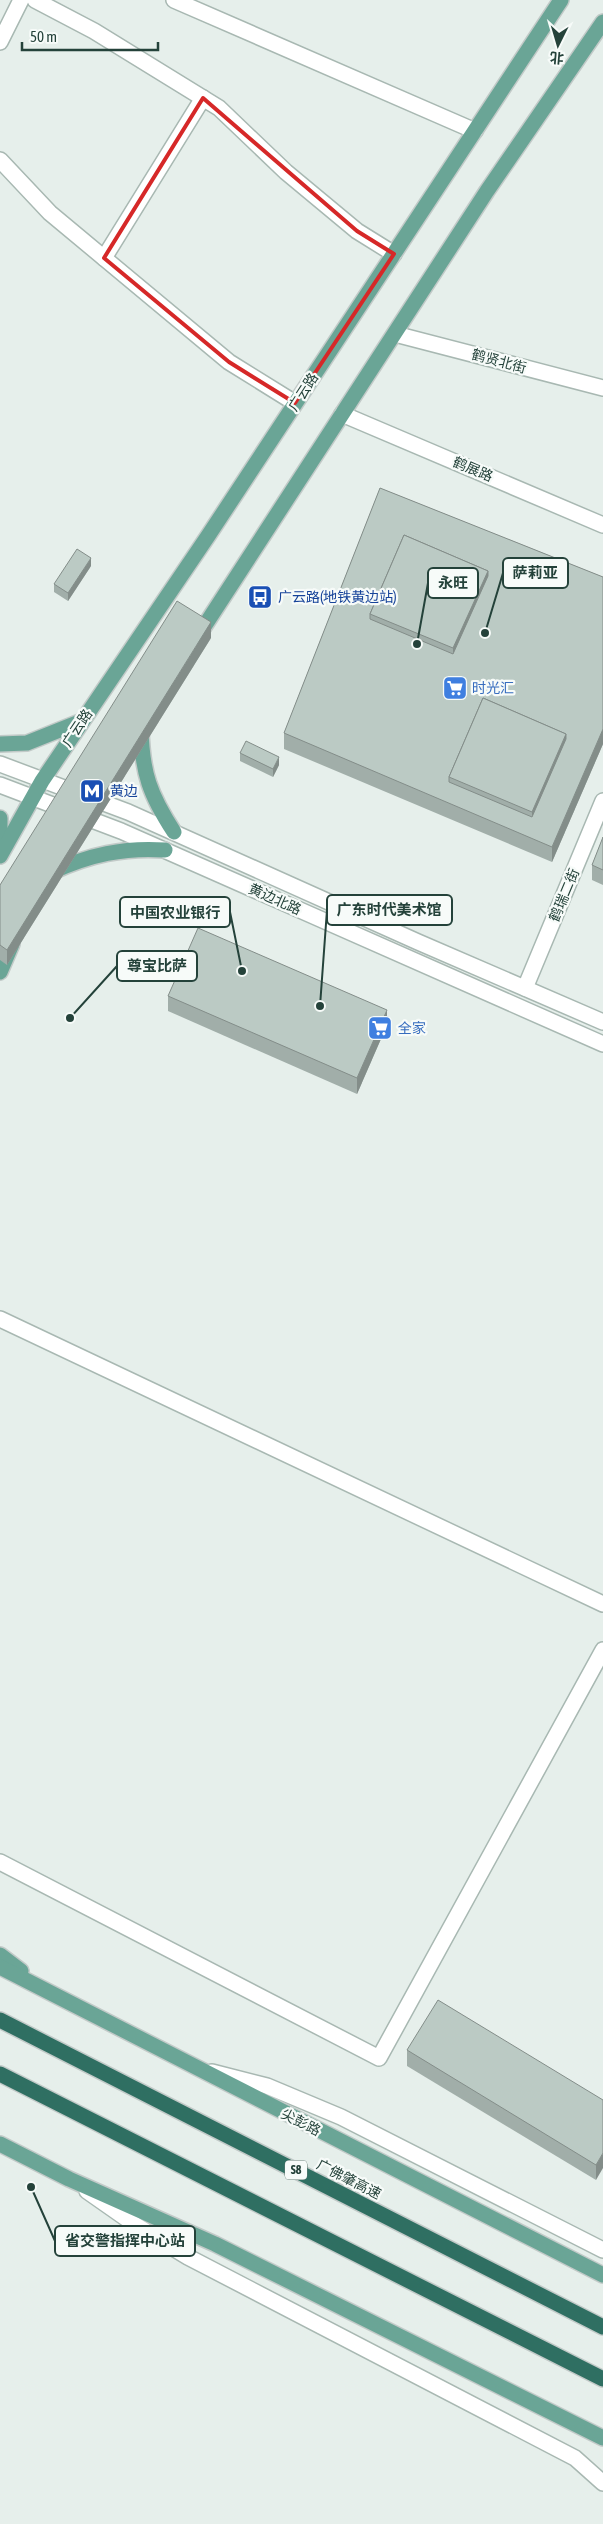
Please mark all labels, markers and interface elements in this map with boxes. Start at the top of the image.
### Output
scale bar [22,20,159,52]
north arrow [533,20,583,70]
text: 50 m [30,28,57,45]
text: 北 [549,49,565,67]
street label: 鹤贤北街 [470,346,528,376]
street label: 广云路 [285,370,321,414]
street label: 鹤展路 [451,453,495,485]
callout: 萨莉亚 [503,558,568,588]
text: 萨莉亚 [512,564,558,581]
callout: 永旺 [428,568,478,598]
text: 永旺 [438,574,468,591]
bus stop icon: 广云路(地铁黄边站) [247,584,273,610]
place label: 广云路(地铁黄边站) [278,589,397,605]
supermarket icon: 时光汇 [442,675,468,701]
place label: 时光汇 [472,680,514,696]
street label: 广云路 [59,706,95,750]
metro station icon: 黄边 [79,778,105,804]
place label: 黄边 [110,783,138,799]
street label: 鹤瑞二街 [546,866,582,924]
street label: 黄边北路 [246,880,304,918]
callout: 广东时代美术馆 [327,895,452,925]
callout: 中国农业银行 [120,897,230,927]
text: 广东时代美术馆 [336,901,442,918]
text: 中国农业银行 [130,904,220,921]
callout: 尊宝比萨 [117,951,197,981]
text: 尊宝比萨 [127,957,187,974]
supermarket icon: 全家 [367,1015,393,1041]
place label: 全家 [398,1020,426,1036]
street label: 尖彭路 [279,2105,323,2139]
street label: 广佛肇高速 [314,2156,384,2202]
road number: S8 [285,2160,307,2180]
callout: 省交警指挥中心站 [55,2226,195,2256]
text: 省交警指挥中心站 [65,2232,185,2249]

